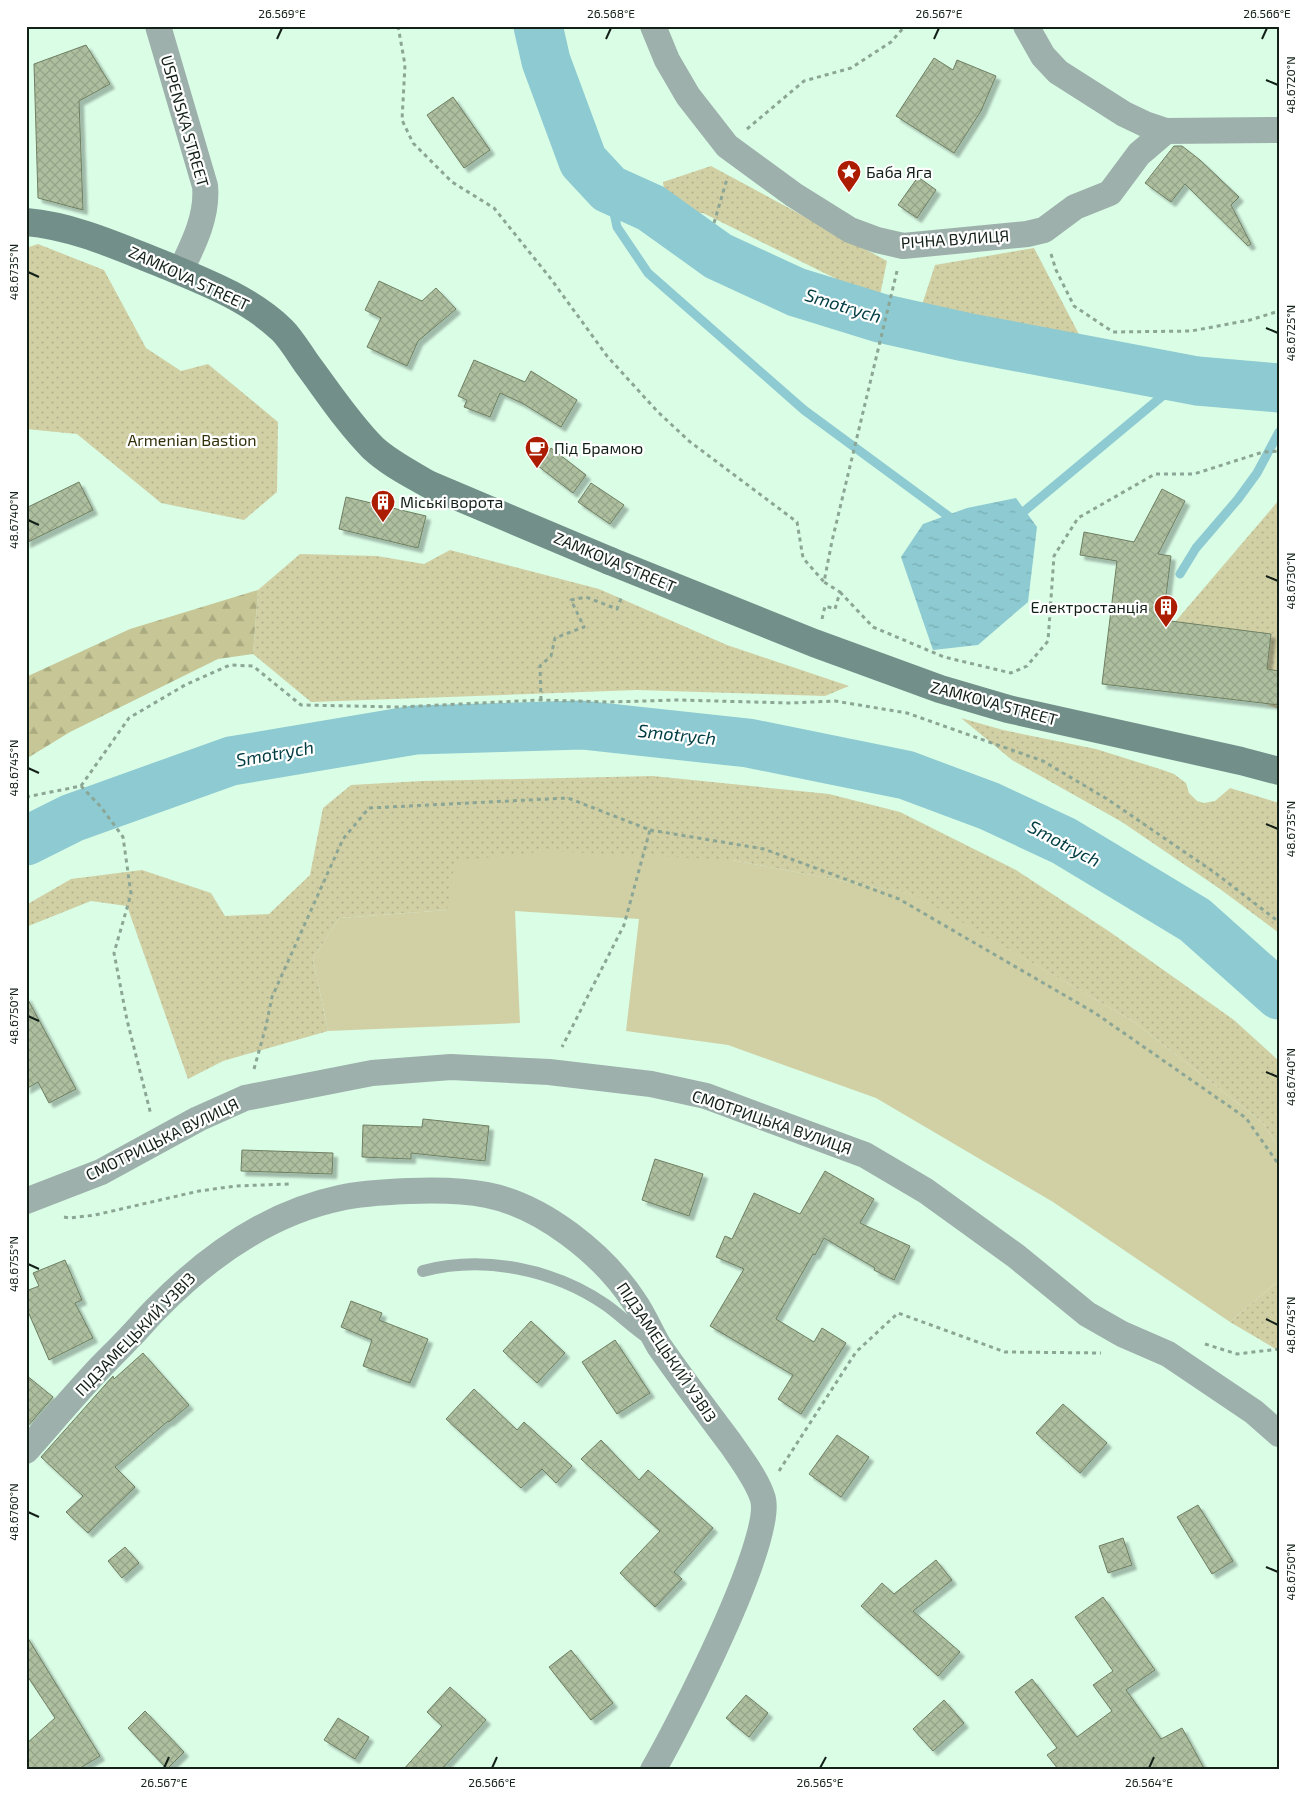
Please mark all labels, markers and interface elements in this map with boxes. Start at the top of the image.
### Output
text: 26.569°E [258,6,306,20]
text: 26.568°E [587,6,635,20]
text: 26.567°E [916,6,963,20]
text: 26.566°E [1243,6,1291,20]
street label: USPENSKA STREET [158,53,213,189]
text: 48.6720°N [1283,56,1297,114]
place icon: Баба Яга [836,159,862,193]
place label: Баба Яга [866,162,932,181]
street label: РІЧНА ВУЛИЦЯ [900,225,1010,252]
street label: ZAMKOVA STREET [126,241,252,314]
text: 48.6735°N [6,244,20,300]
water label: Smotrych [802,283,884,327]
text: 48.6725°N [1283,305,1297,361]
park label: Armenian Bastion [127,430,257,449]
cafe icon: Під Брамою [524,435,550,469]
place label: Під Брамою [554,438,643,457]
building icon: Міські ворота [370,489,396,523]
text: 48.6740°N [6,491,20,549]
place label: Міські ворота [400,492,503,511]
street label: ZAMKOVA STREET [551,527,679,596]
text: 48.6730°N [1283,552,1297,610]
building icon: Електростанція [1153,594,1179,628]
place label: Електростанція [1030,597,1148,616]
street label: ZAMKOVA STREET [929,676,1060,729]
water label: Smotrych [637,719,717,749]
water label: Smotrych [234,735,315,771]
text: 48.6745°N [6,739,20,797]
text: 48.6735°N [1283,801,1297,857]
water label: Smotrych [1025,815,1104,871]
text: 48.6750°N [6,988,20,1044]
text: 48.6740°N [1283,1048,1297,1106]
street label: СМОТРИЦЬКА ВУЛИЦЯ [690,1085,855,1158]
street label: СМОТРИЦЬКА ВУЛИЦЯ [82,1093,241,1184]
text: 48.6755°N [6,1236,20,1292]
street label: ПІДЗАМЕЦЬКИЙ УЗВІЗ [71,1268,199,1399]
street label: ПІДЗАМЕЦЬКИЙ УЗВІЗ [614,1278,721,1425]
text: 48.6745°N [1283,1296,1297,1354]
text: 48.6760°N [6,1483,20,1541]
text: 48.6750°N [1283,1544,1297,1600]
text: 26.567°E [141,1775,188,1789]
text: 26.566°E [468,1775,516,1789]
text: 26.565°E [796,1775,844,1789]
text: 26.564°E [1125,1775,1173,1789]

